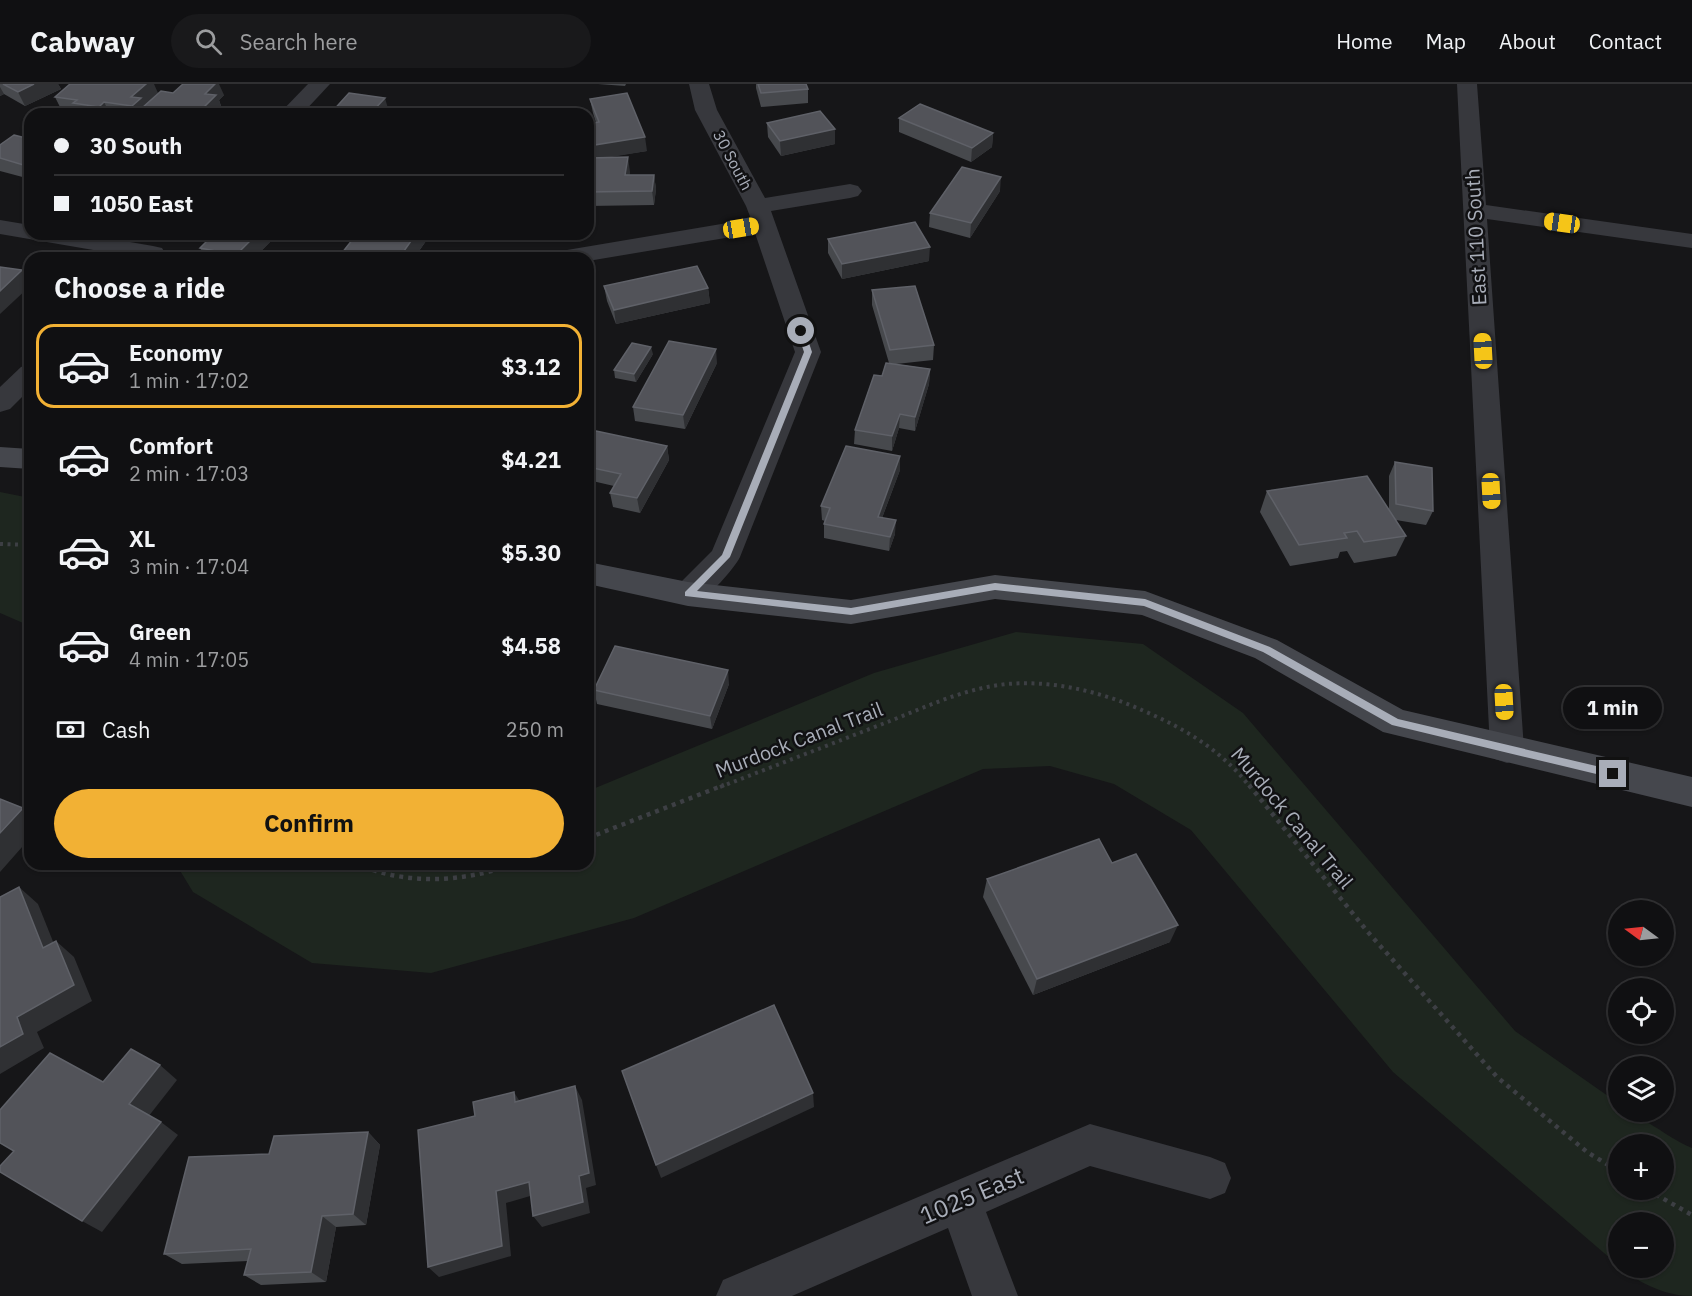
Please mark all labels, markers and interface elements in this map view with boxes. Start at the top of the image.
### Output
search box [171,14,591,68]
text: Cabway [30,23,135,60]
icon: search [192,25,225,58]
text: Search here [240,27,358,56]
text: Home [1336,27,1393,55]
text: Map [1426,27,1466,55]
text: About [1499,27,1556,55]
text: Contact [1589,27,1662,55]
street label: 30 South [709,127,757,193]
text: 30 South [90,131,182,160]
street label: East 110 South [1458,168,1493,306]
text: 1050 East [90,189,193,218]
car [1543,212,1581,234]
car [722,216,760,240]
text: Choose a ride [54,270,225,305]
route start [787,317,814,344]
car [1473,333,1493,369]
text: Economy [129,338,223,367]
icon: car [57,339,111,393]
text: $3.12 [501,352,561,381]
text: 1 min · 17:02 [129,367,249,394]
text: Comfort [129,431,213,460]
icon: car [57,432,111,486]
text: $4.21 [501,445,561,474]
text: 2 min · 17:03 [129,460,249,487]
car [1481,473,1501,509]
text: XL [129,524,155,553]
icon: car [57,525,111,579]
text: $5.30 [501,538,561,567]
text: 3 min · 17:04 [129,553,249,580]
text: Green [129,617,191,646]
icon: car [57,618,111,672]
text: $4.58 [501,631,561,660]
text: 4 min · 17:05 [129,646,249,673]
car [1494,684,1514,720]
callout: 1 min [1564,687,1662,729]
text: 1 min [1586,694,1639,721]
street label: Murdock Canal Trail [711,695,886,784]
icon: cash [54,713,87,746]
text: Cash [102,715,151,744]
text: 250 m [506,716,564,743]
street label: Murdock Canal Trail [1225,741,1360,894]
route end [1599,760,1626,787]
button: Confirm [54,789,564,858]
north arrow [1608,900,1674,966]
map controls [1608,900,1674,1278]
button: locate [1608,978,1674,1044]
button: layers [1608,1056,1674,1122]
button: + [1608,1134,1674,1200]
street label: 1025 East [915,1159,1029,1231]
button: − [1608,1212,1674,1278]

